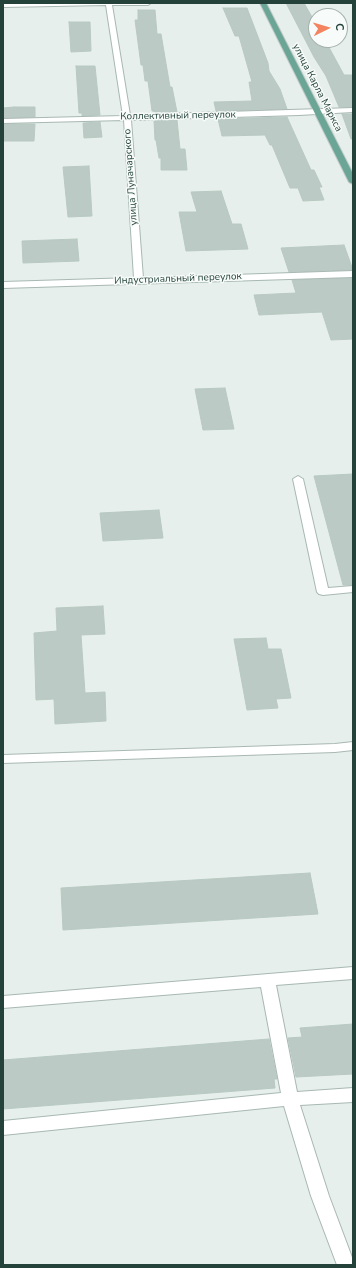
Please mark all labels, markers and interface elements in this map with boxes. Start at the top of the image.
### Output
north arrow [308,8,348,48]
text: С [332,23,347,31]
street label: улица Карла Маркса [290,42,344,134]
street label: Коллективный переулок [120,109,236,123]
street label: улица Луначарского [122,128,140,226]
street label: Индустриальный переулок [114,271,242,287]

